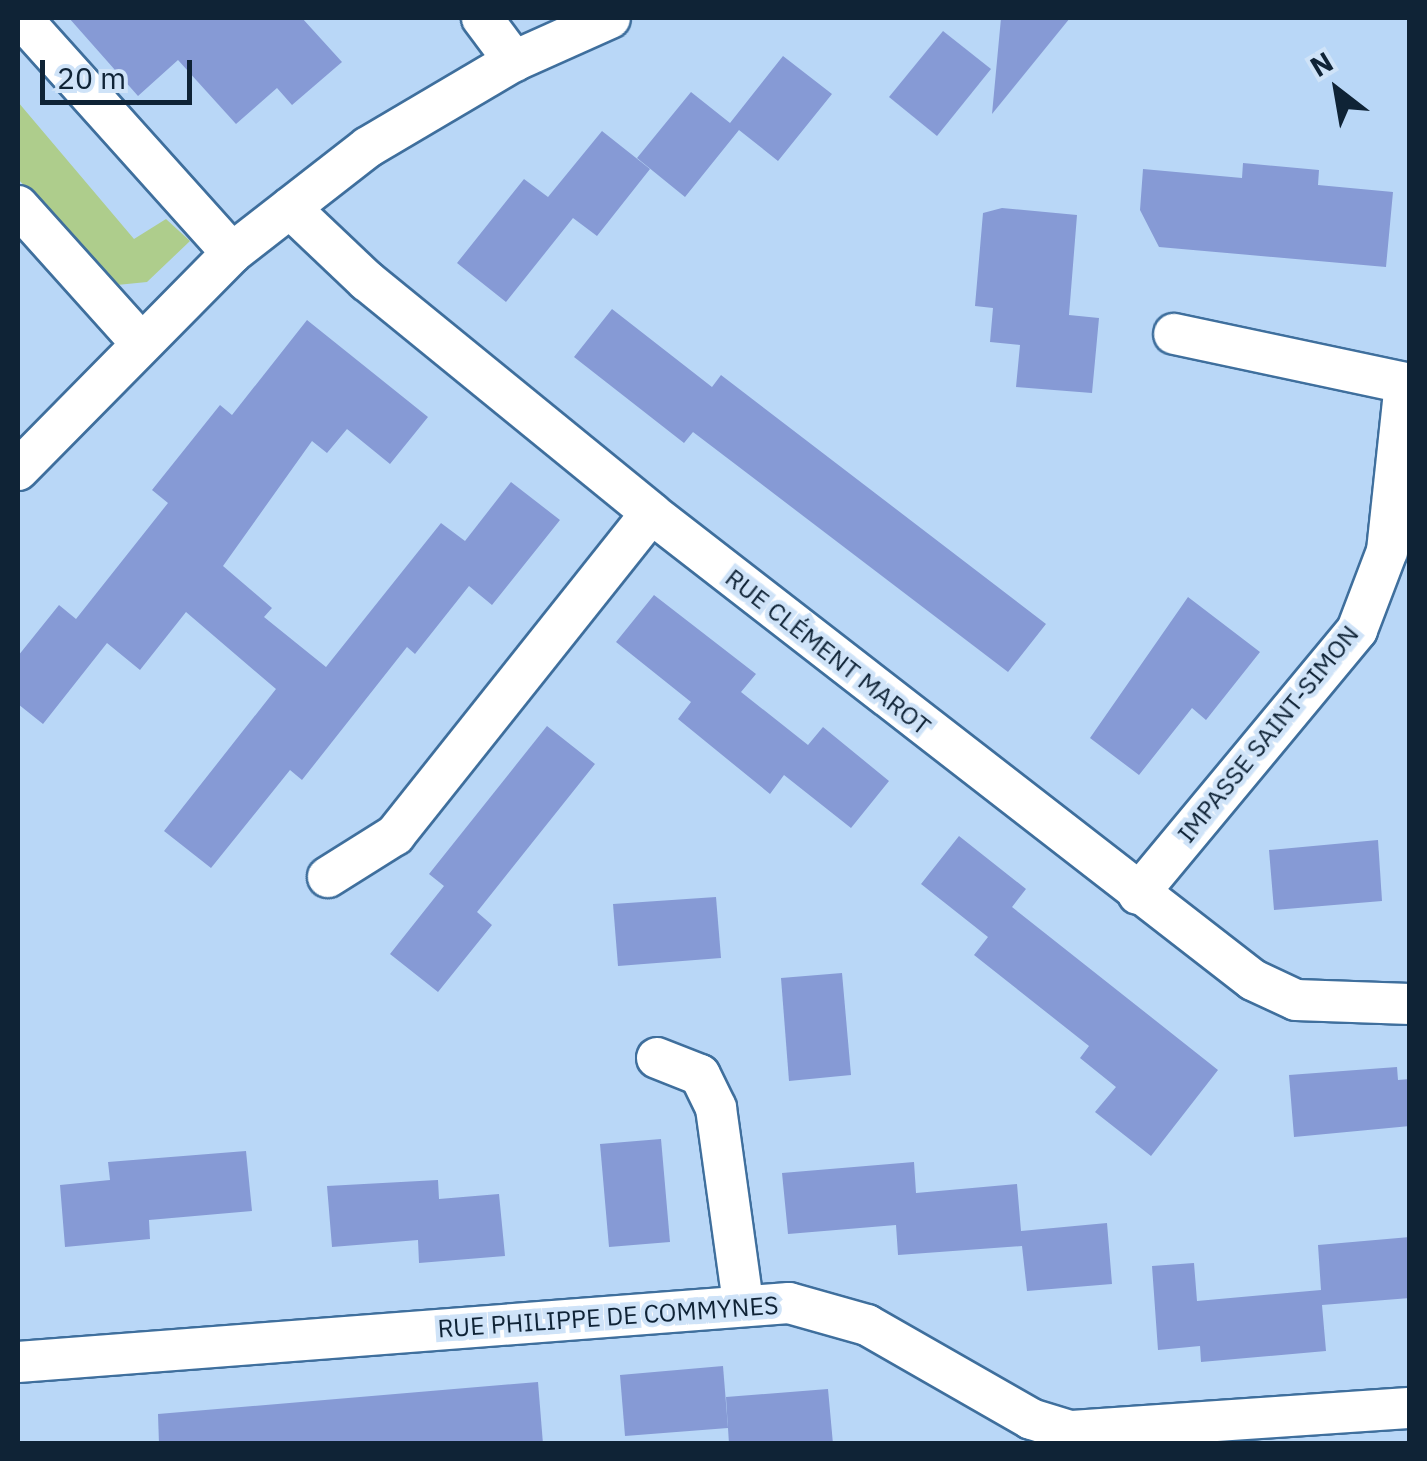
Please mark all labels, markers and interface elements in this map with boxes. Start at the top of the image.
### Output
scale bar [45,40,198,102]
north arrow [1287,40,1387,140]
text: N [1303,43,1340,85]
text: 20 m [57,58,126,97]
street label: RUE CLÉMENT MAROT [719,563,937,741]
street label: IMPASSE SAINT-SIMON [1171,619,1365,849]
street label: RUE PHILIPPE DE COMMYNES [437,1290,779,1344]

